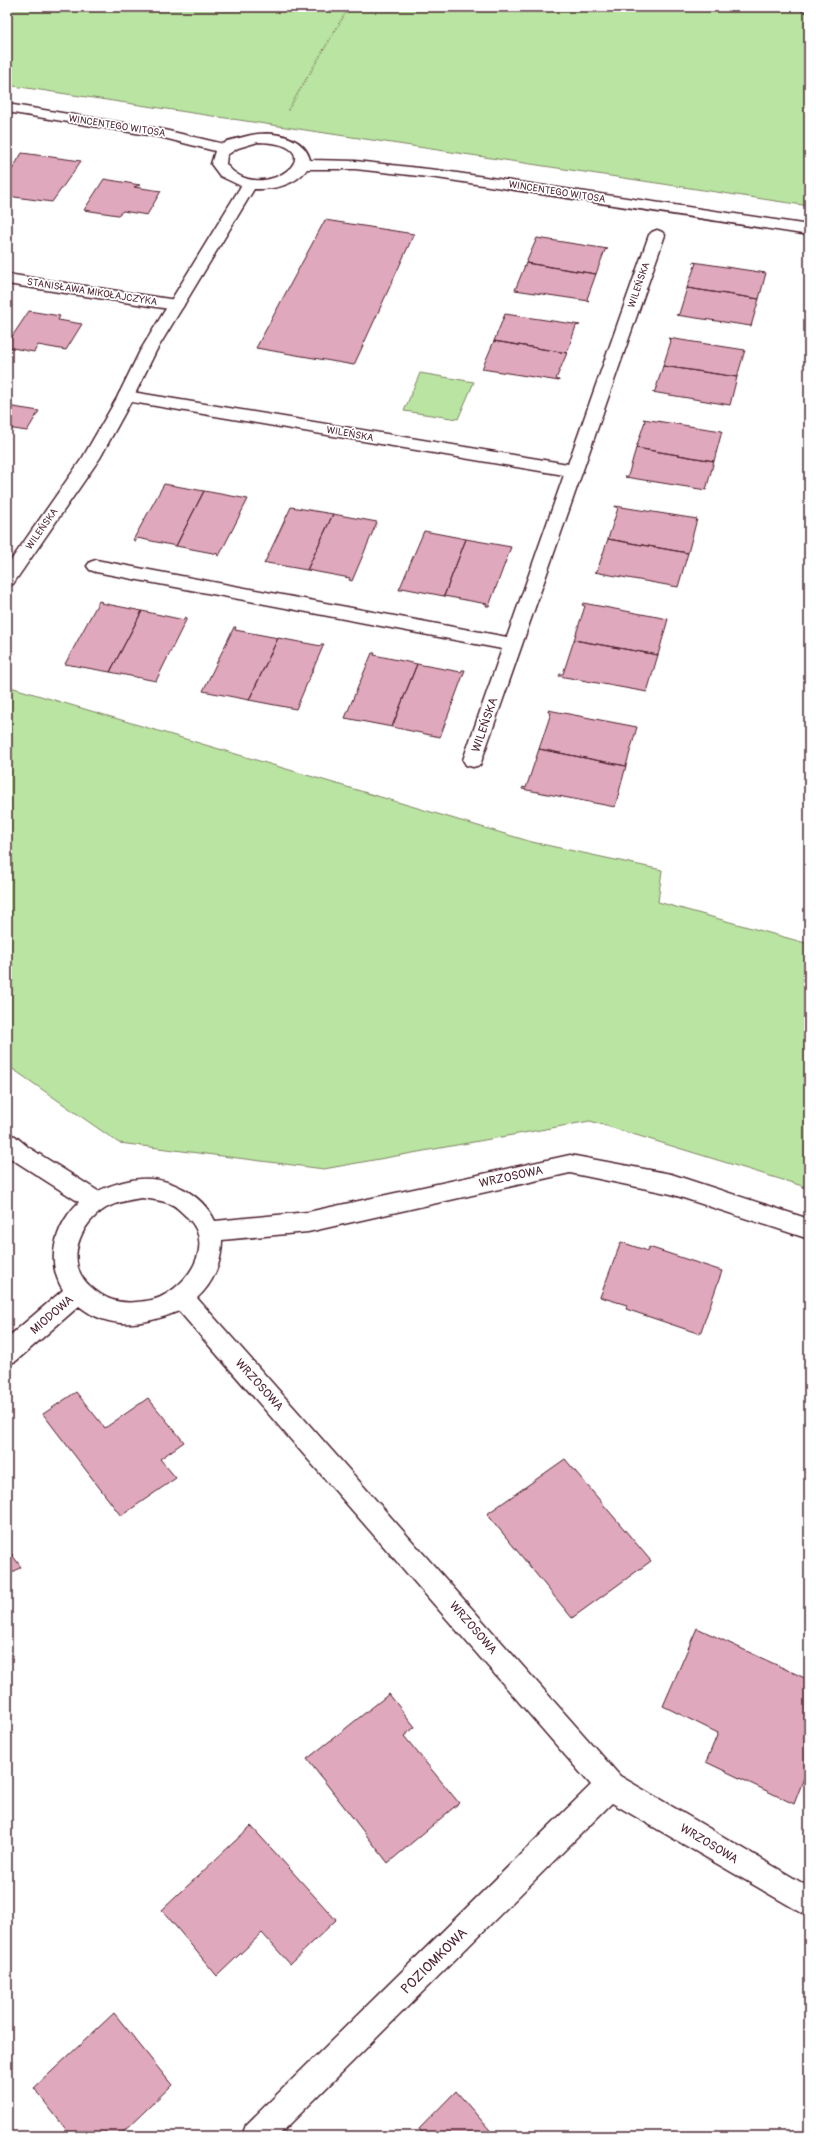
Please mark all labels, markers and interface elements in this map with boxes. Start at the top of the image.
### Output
street label: WINCENTEGO WITOSA [68,112,167,140]
street label: WINCENTEGO WITOSA [508,178,607,206]
street label: WILEŃSKA [625,260,653,309]
street label: STANISŁAWA MIKOŁAJCZYKA [26,276,159,308]
street label: WILEŃSKA [326,423,375,444]
street label: WILEŃSKA [23,505,61,552]
street label: WILEŃSKA [468,695,501,754]
street label: WRZOSOWA [478,1163,545,1191]
street label: MIODOWA [27,1292,77,1338]
street label: WRZOSOWA [232,1356,286,1414]
street label: WRZOSOWA [446,1599,500,1658]
street label: WRZOSOWA [677,1821,741,1867]
street label: POZIOMKOWA [397,1924,471,1998]

